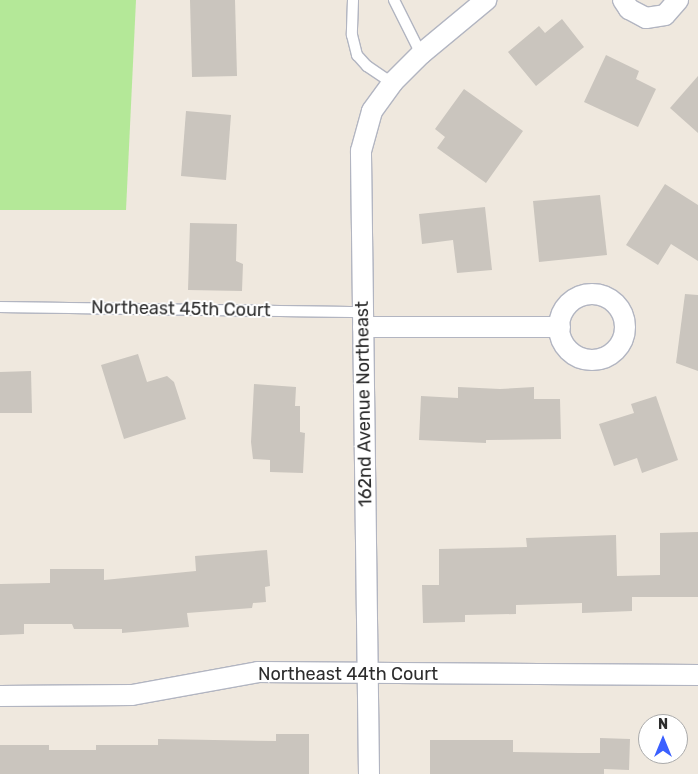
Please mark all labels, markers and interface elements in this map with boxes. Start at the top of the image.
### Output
street label: Northeast 45th Court [91,297,271,321]
street label: 162nd Avenue Northeast [351,301,377,507]
street label: Northeast 44th Court [258,663,438,685]
north arrow [638,714,688,764]
text: N [658,716,668,733]

